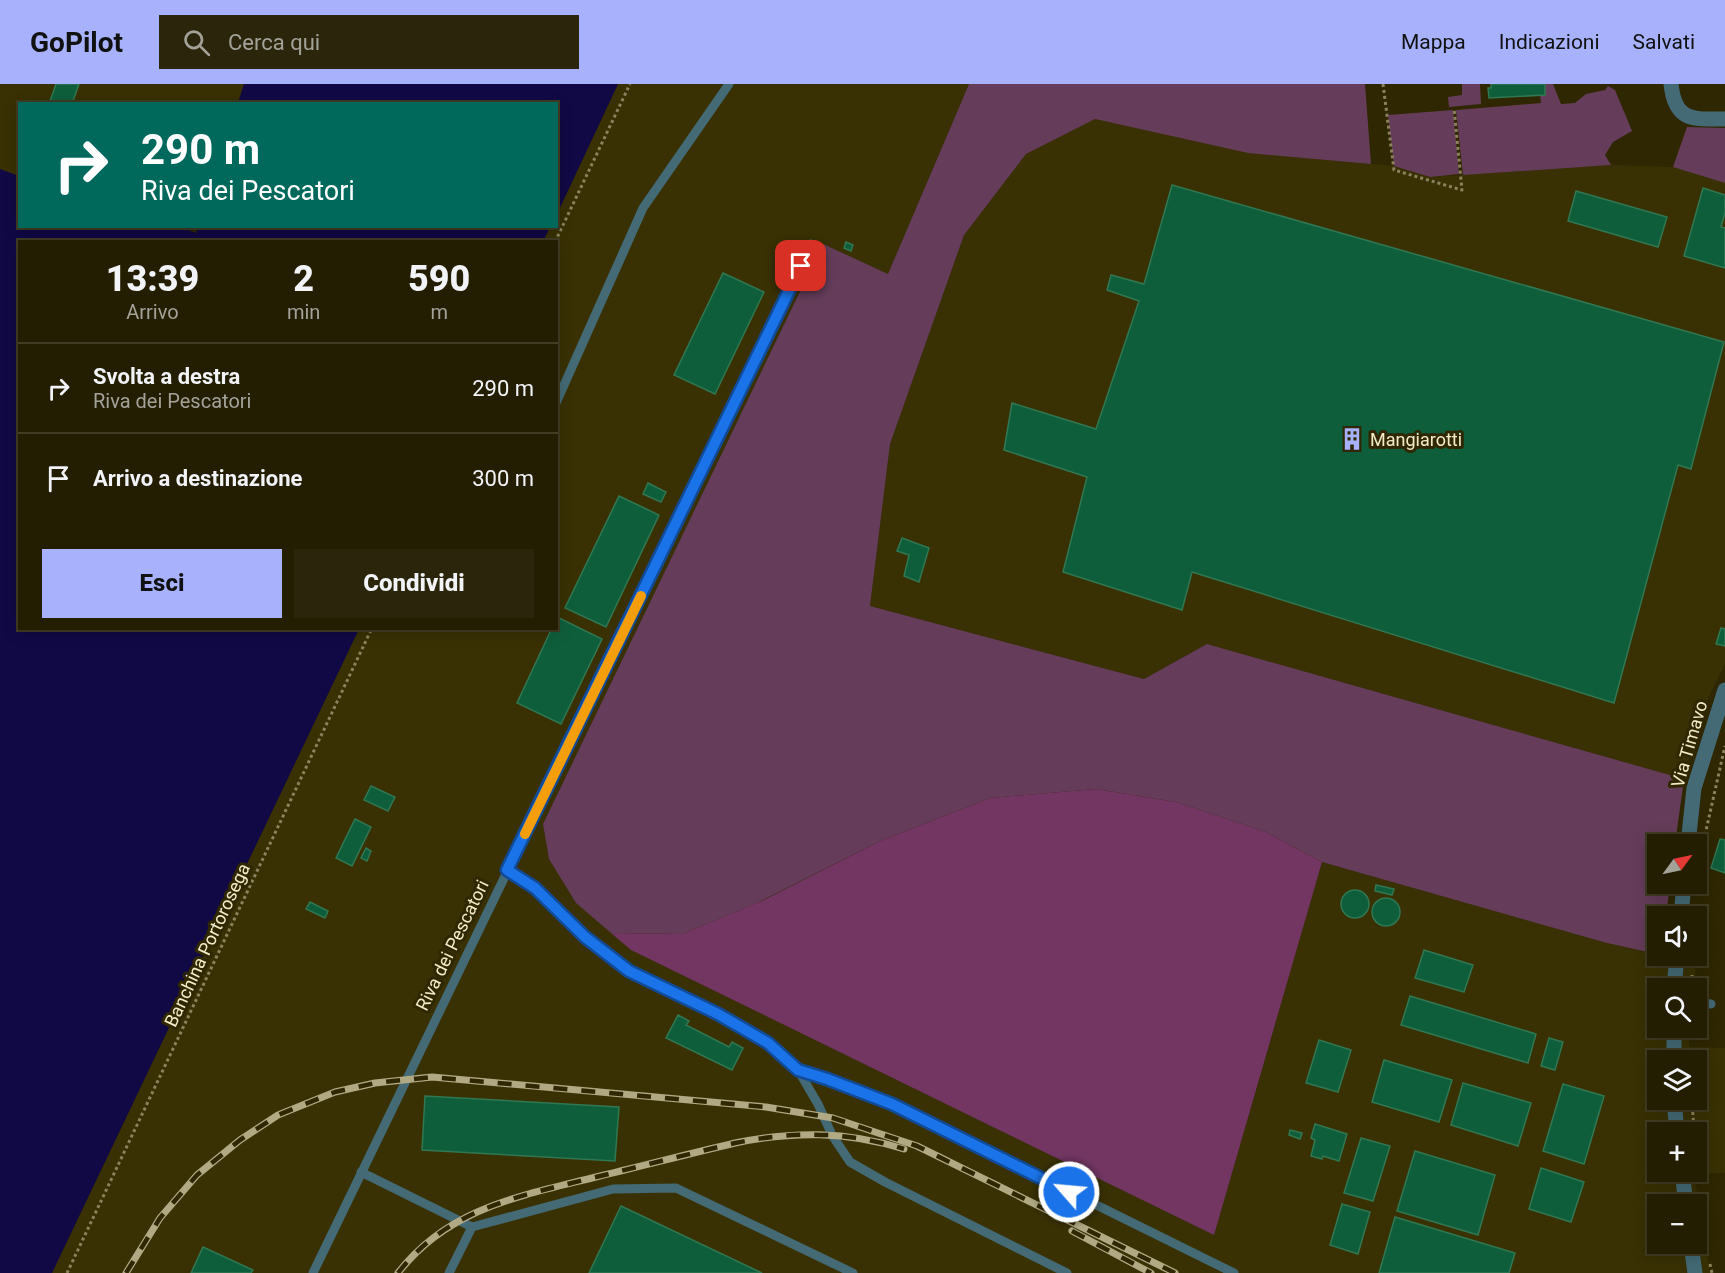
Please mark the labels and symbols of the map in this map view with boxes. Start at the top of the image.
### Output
pin [775,240,826,291]
building icon: Mangiarotti [1339,426,1365,452]
place label: Mangiarotti [1370,429,1462,450]
street label: Via Timavo [1667,698,1711,790]
north arrow [1647,834,1707,894]
street label: Banchina Portorosega [160,860,254,1030]
street label: Riva dei Pescatori [411,876,493,1014]
position arrow [1037,1160,1101,1224]

